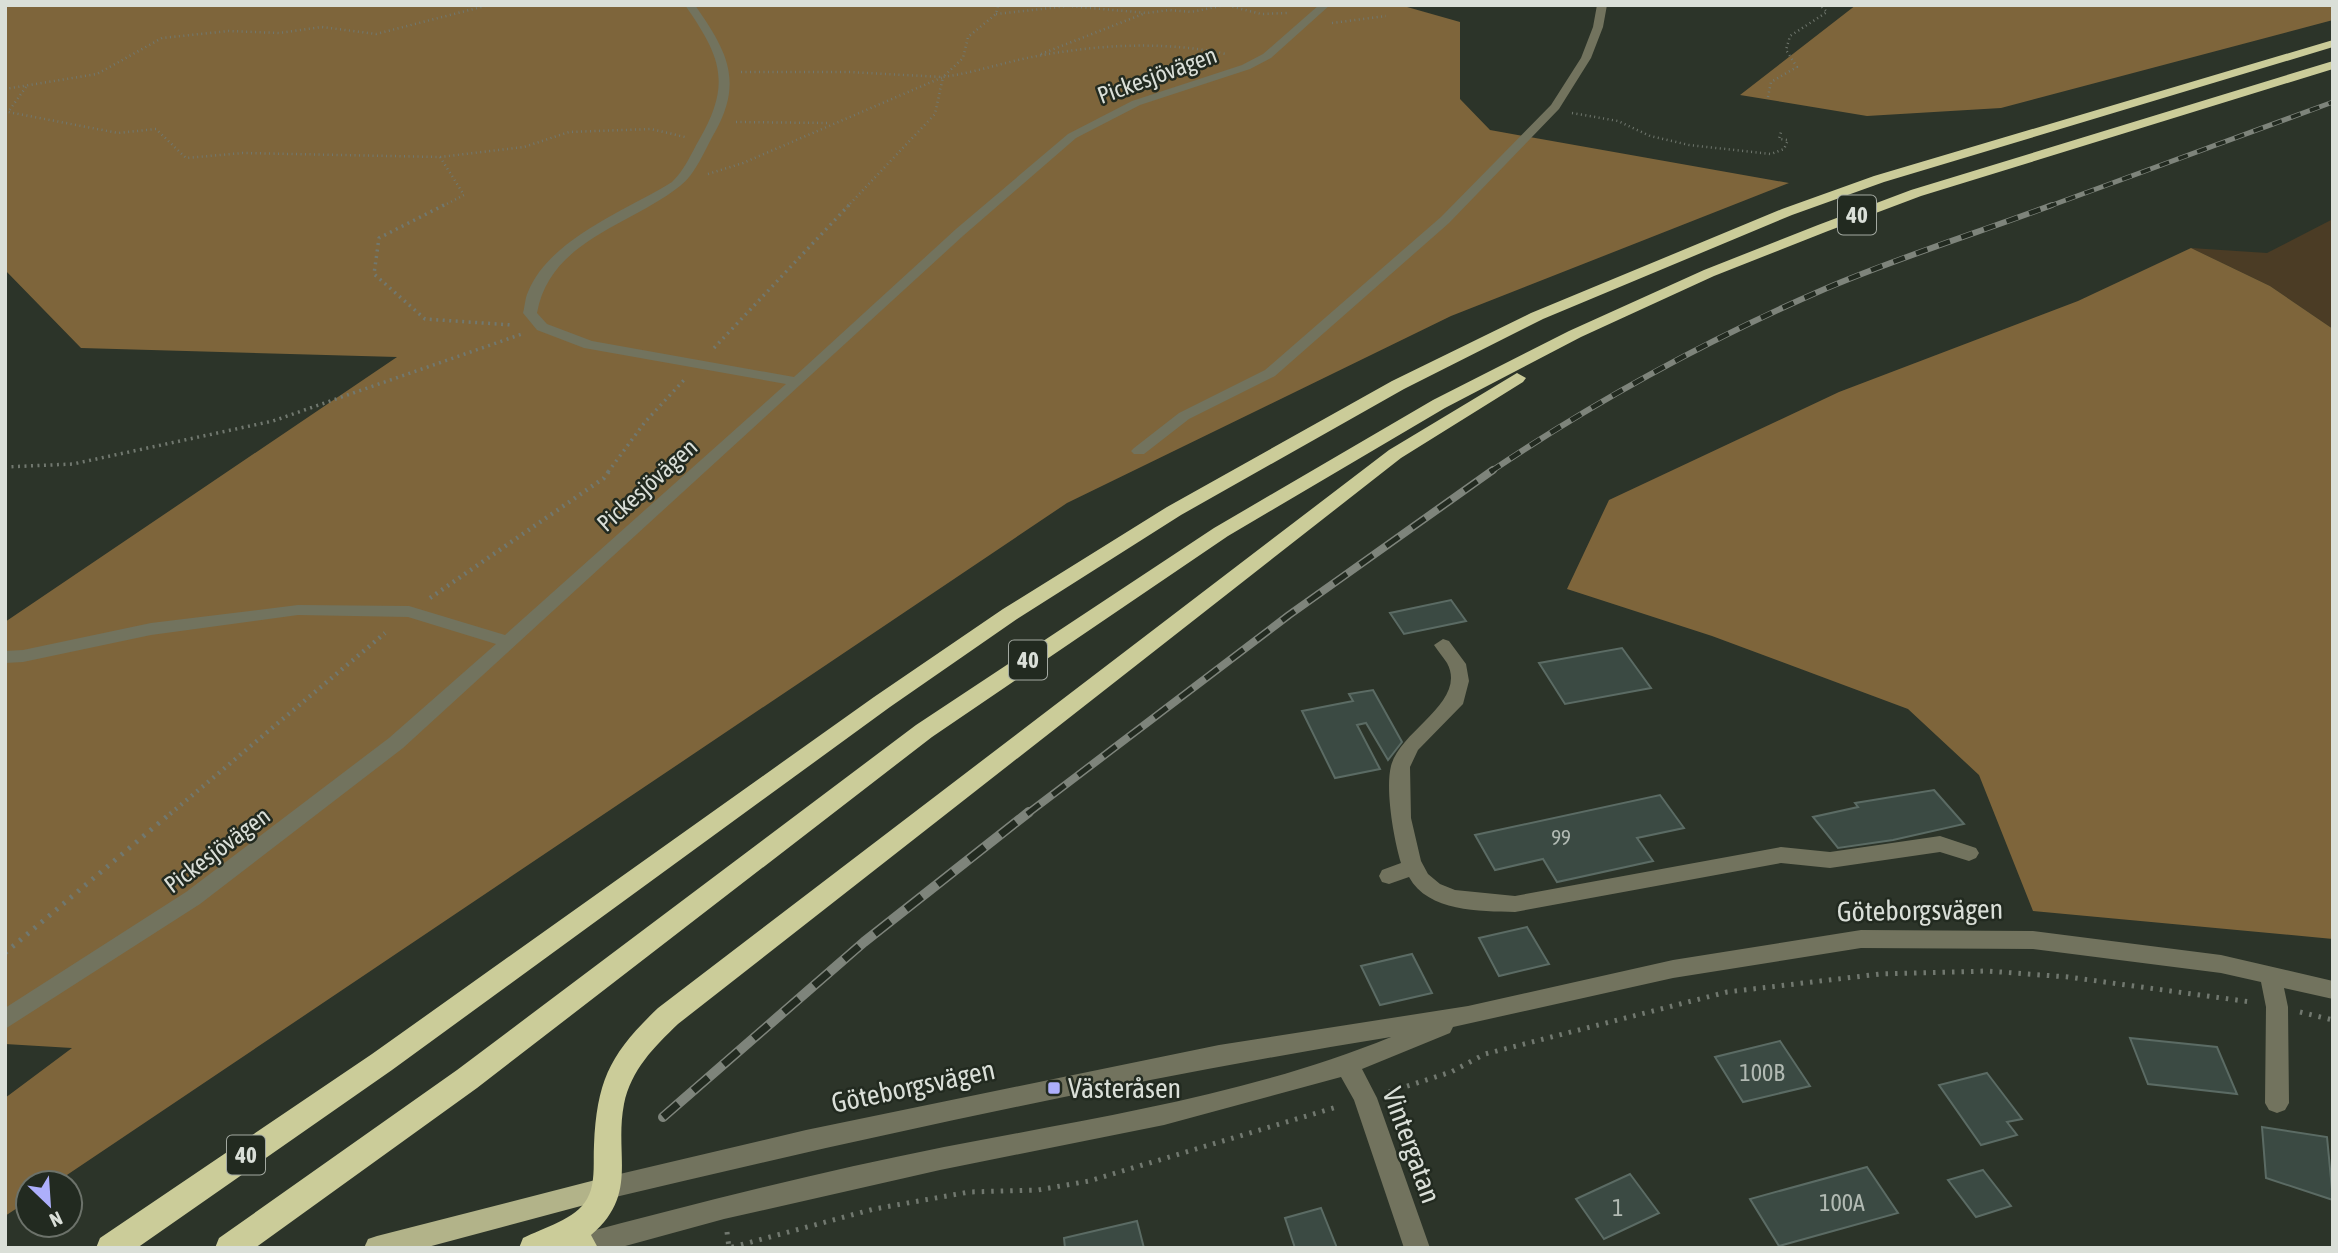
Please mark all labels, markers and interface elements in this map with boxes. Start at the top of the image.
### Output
street label: Pickesjövägen [1094,41,1220,109]
road number: 40 [1838,196,1876,234]
street label: Pickesjövägen [592,433,702,537]
road number: 40 [1009,640,1047,680]
street label: Pickesjövägen [159,802,275,898]
house number: 99 [1551,825,1571,849]
street label: Göteborgsvägen [1837,893,2003,927]
street label: Göteborgsvägen [828,1053,998,1119]
house number: 100B [1739,1059,1785,1086]
place label: Västeråsen [1068,1072,1181,1104]
marker: Västeråsen [1046,1080,1062,1096]
street label: Vintergatan [1376,1083,1448,1207]
road number: 40 [227,1136,265,1174]
north arrow [14,1169,84,1239]
house number: 100A [1819,1189,1865,1216]
house number: 1 [1612,1194,1624,1221]
text: N [46,1207,66,1232]

